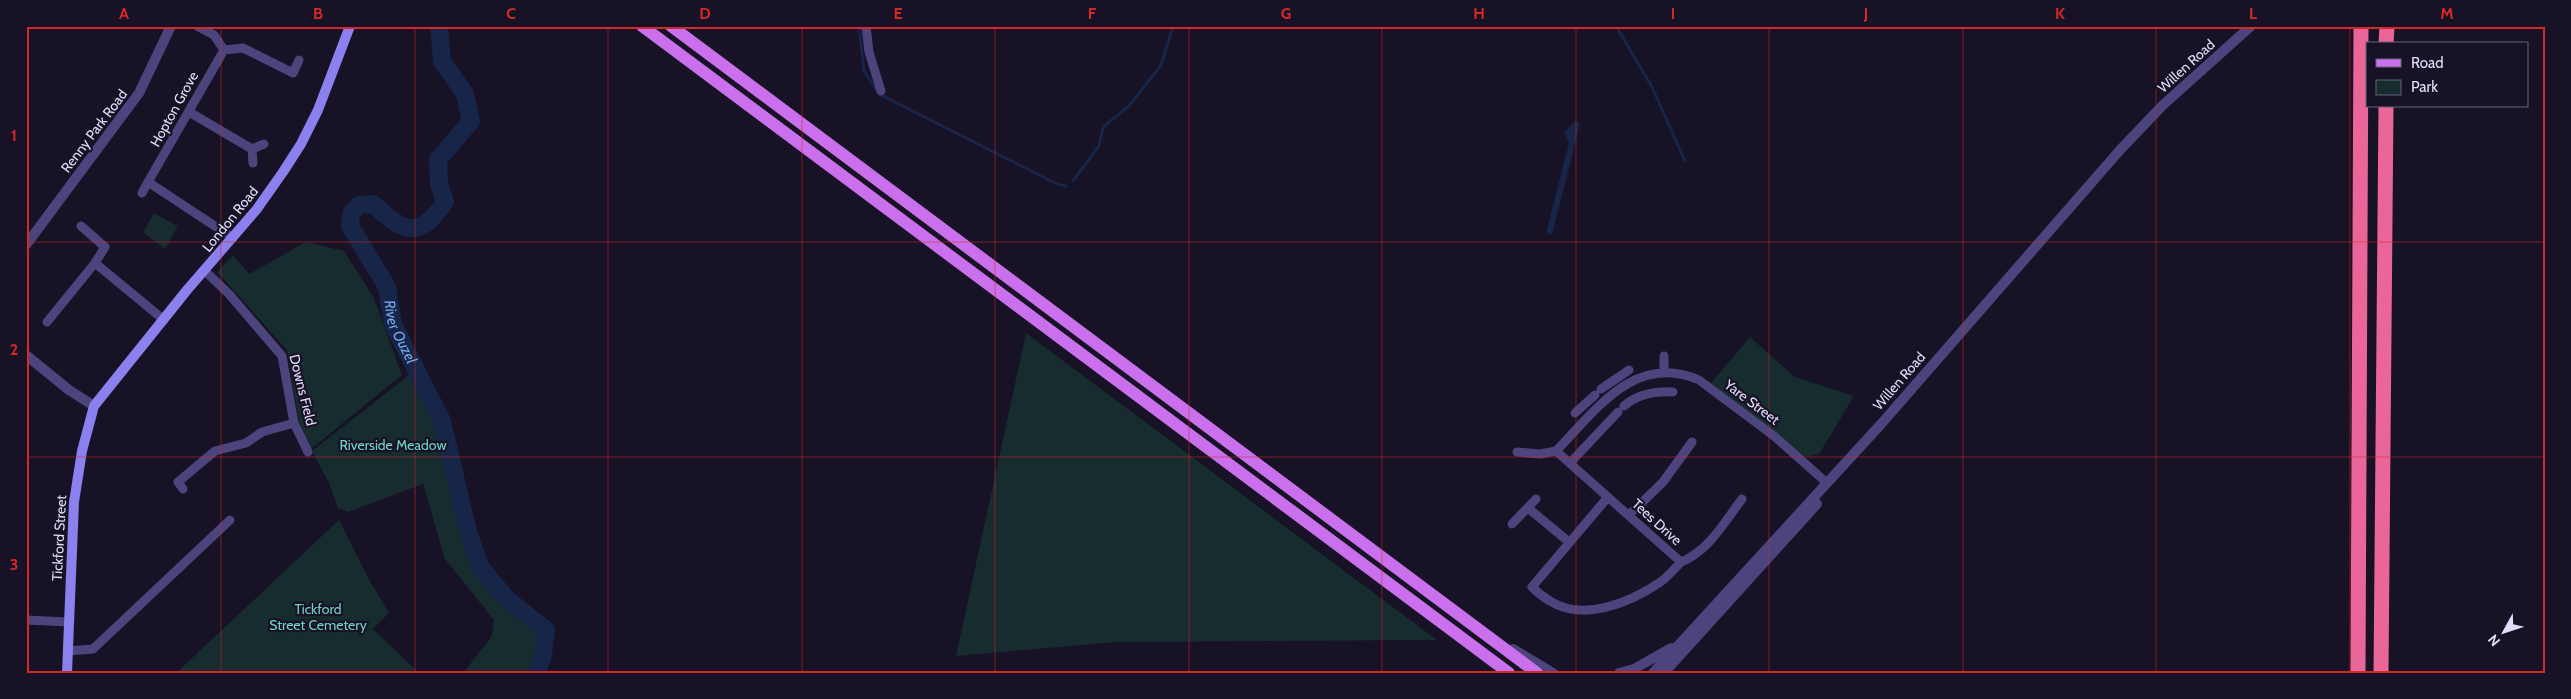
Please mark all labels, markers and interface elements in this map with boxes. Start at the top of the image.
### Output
text: A [119,4,129,23]
text: B [313,4,323,23]
text: C [506,4,516,23]
text: D [699,4,711,23]
text: E [893,4,903,23]
text: F [1088,4,1097,23]
text: G [1281,4,1291,23]
text: H [1473,4,1485,23]
text: I [1671,4,1675,23]
text: J [1863,4,1868,23]
text: K [2055,4,2065,23]
text: L [2249,4,2257,23]
text: M [2440,4,2454,23]
street label: Willen Road [2154,35,2218,97]
legend [2366,42,2528,108]
text: Road [2411,54,2444,72]
street label: Hopton Grove [146,68,202,150]
text: Park [2411,78,2438,96]
street label: Renny Park Road [57,86,131,176]
text: 1 [11,126,17,145]
street label: London Road [198,183,262,255]
water label: River Ouzel [380,299,421,367]
text: 2 [10,340,18,359]
street label: Willen Road [1869,348,1929,414]
street label: Downs Field [285,352,321,428]
street label: Yare Street [1720,375,1783,429]
park label: Riverside Meadow [339,436,447,454]
street label: Tickford Street [48,494,70,582]
street label: Tees Drive [1628,495,1686,549]
text: 3 [10,555,18,574]
park label: Tickford Street Cemetery [269,600,367,634]
north arrow [2478,606,2528,656]
text: N [2484,631,2504,650]

